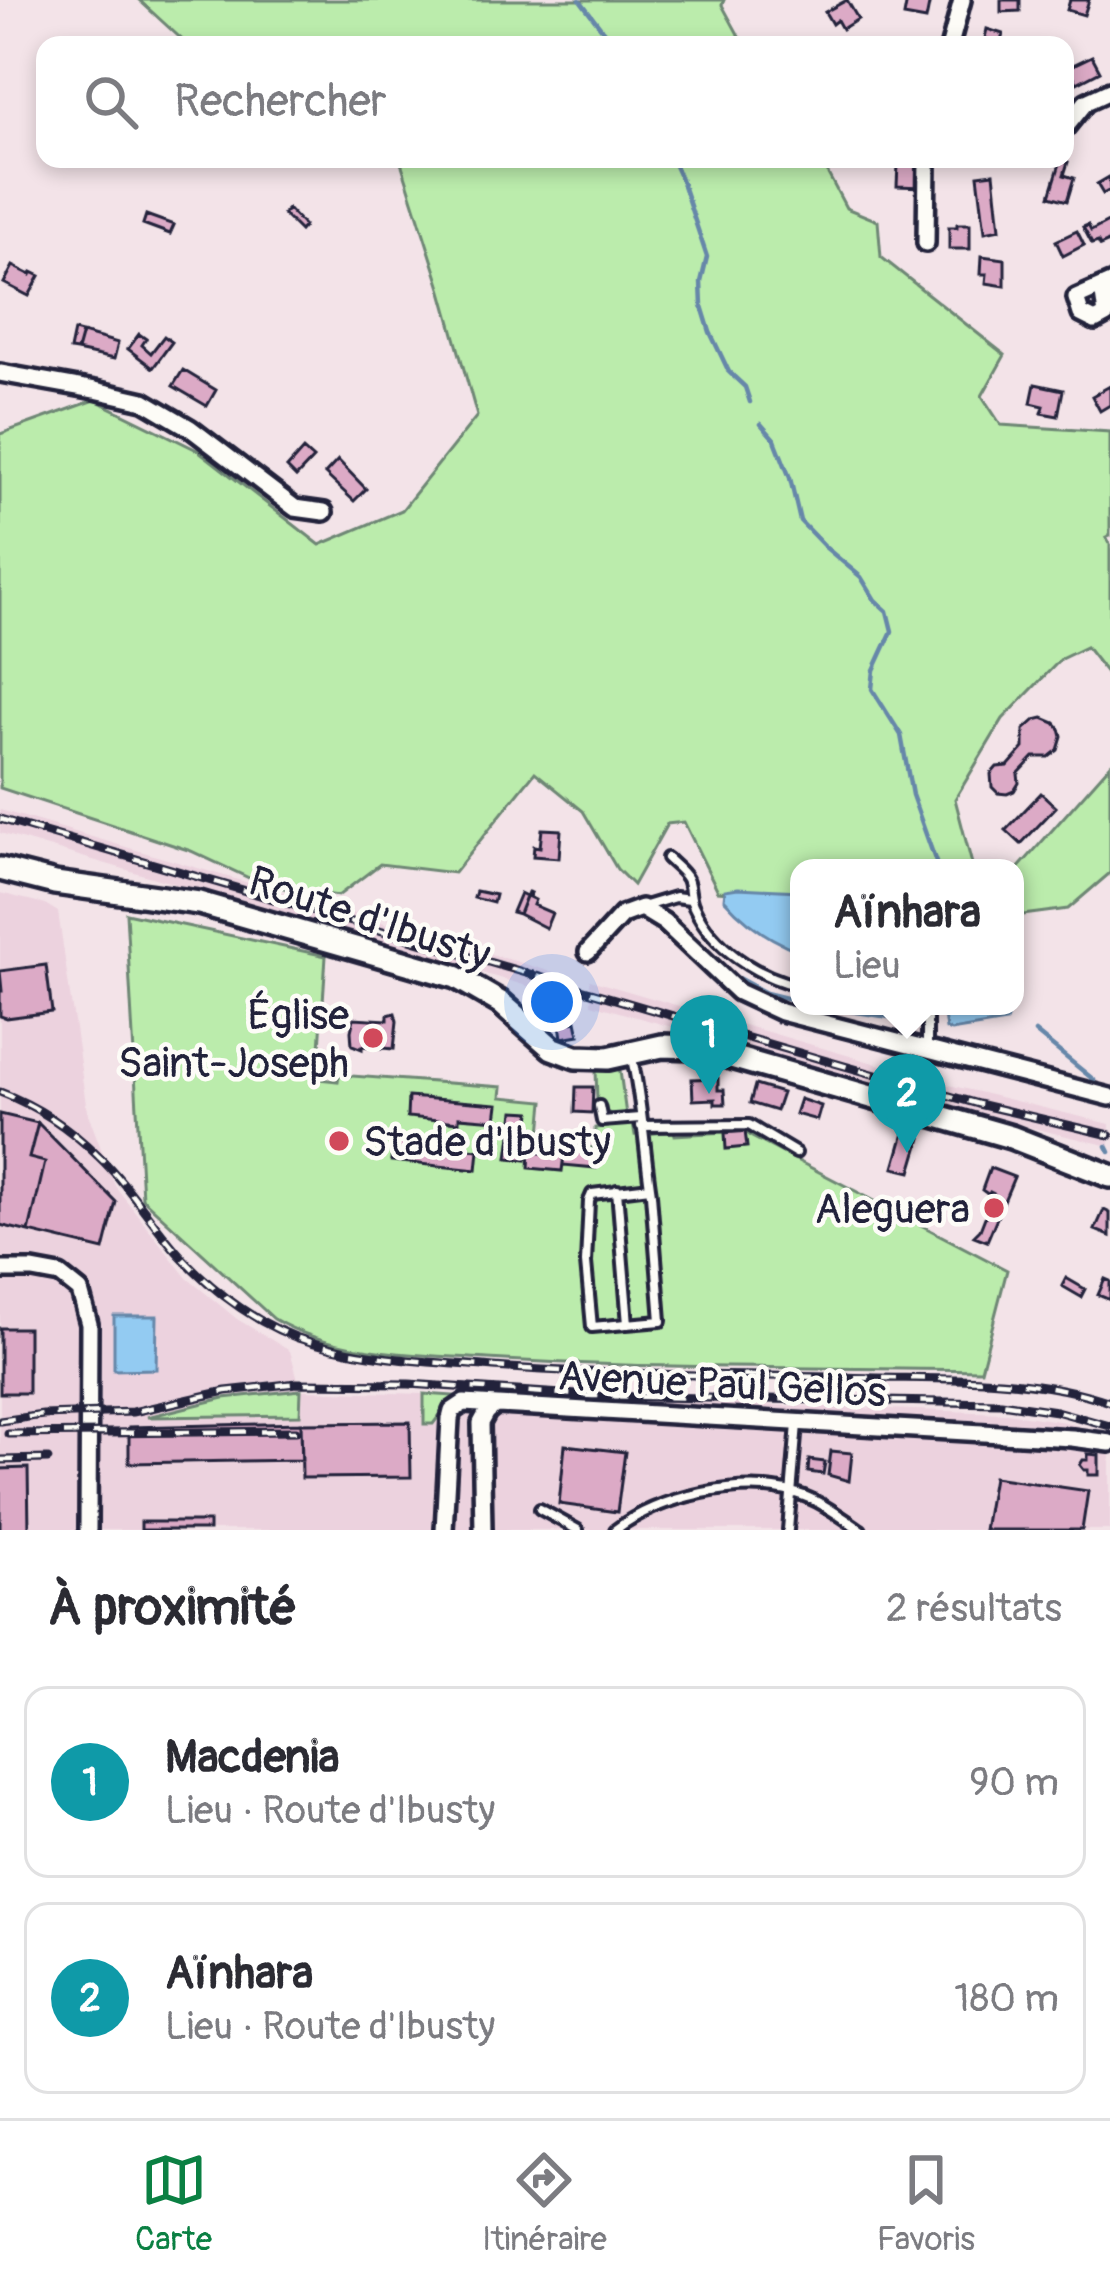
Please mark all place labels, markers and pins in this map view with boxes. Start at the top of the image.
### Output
place label: Église Saint-Joseph [118,990,349,1090]
pin: 1 [670,995,748,1094]
marker: Église Saint-Joseph [360,1025,386,1051]
pin: 2 [868,1054,946,1153]
place label: Stade d'Ibusty [363,1117,611,1169]
marker: Stade d'Ibusty [326,1128,352,1154]
place label: Aleguera [815,1184,970,1236]
marker: Aleguera [981,1195,1007,1221]

